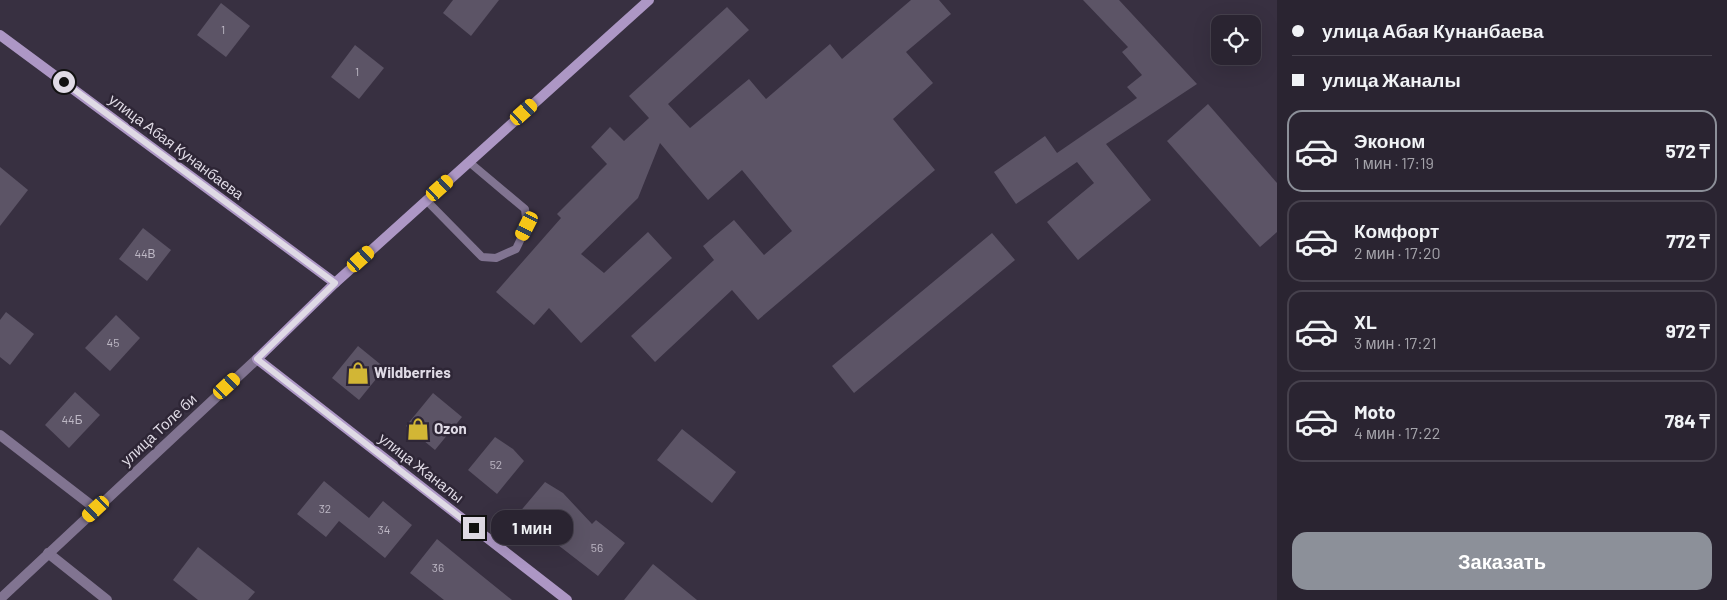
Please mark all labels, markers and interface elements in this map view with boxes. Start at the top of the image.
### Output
map controls [1211,15,1261,65]
button: locate [1211,15,1261,65]
text: улица Абая Кунанбаева [1322,19,1544,42]
house number: 1 [221,22,225,36]
house number: 1 [355,64,359,78]
text: улица Жаналы [1322,68,1461,91]
route start [53,71,75,93]
street label: улица Абая Кунанбаева [106,90,248,203]
car [507,96,540,128]
icon: car [1294,129,1339,174]
text: Эконом [1354,129,1425,152]
text: 572 ₸ [1666,139,1710,162]
text: 1 мин · 17:19 [1354,153,1434,172]
car [423,172,456,204]
car [513,209,540,243]
icon: car [1294,219,1339,264]
text: Комфорт [1354,219,1439,242]
text: 772 ₸ [1666,229,1710,252]
car [344,243,377,275]
text: 2 мин · 17:20 [1354,243,1441,262]
house number: 44В [134,246,156,260]
icon: car [1294,309,1339,354]
text: XL [1354,310,1377,333]
text: 972 ₸ [1666,319,1710,342]
text: 3 мин · 17:21 [1354,333,1437,352]
house number: 45 [107,335,119,349]
shop icon: Wildberries [345,360,371,386]
place label: Wildberries [374,363,451,381]
car [210,370,243,402]
street label: улица Толе би [117,390,200,469]
icon: car [1294,399,1339,444]
text: Moto [1354,400,1396,423]
text: 784 ₸ [1665,409,1710,432]
house number: 44Б [61,412,83,426]
shop icon: Ozon [405,416,431,442]
place label: Ozon [434,419,467,437]
text: 4 мин · 17:22 [1354,423,1440,442]
street label: улица Жаналы [376,428,468,506]
house number: 52 [490,457,502,471]
car [79,493,112,525]
house number: 32 [319,501,331,515]
callout: 1 мин [492,510,574,546]
route end [463,517,485,539]
text: 1 мин [512,518,552,537]
house number: 34 [378,522,390,536]
button: Заказать [1292,532,1712,590]
house number: 56 [591,540,603,554]
house number: 36 [432,560,444,574]

